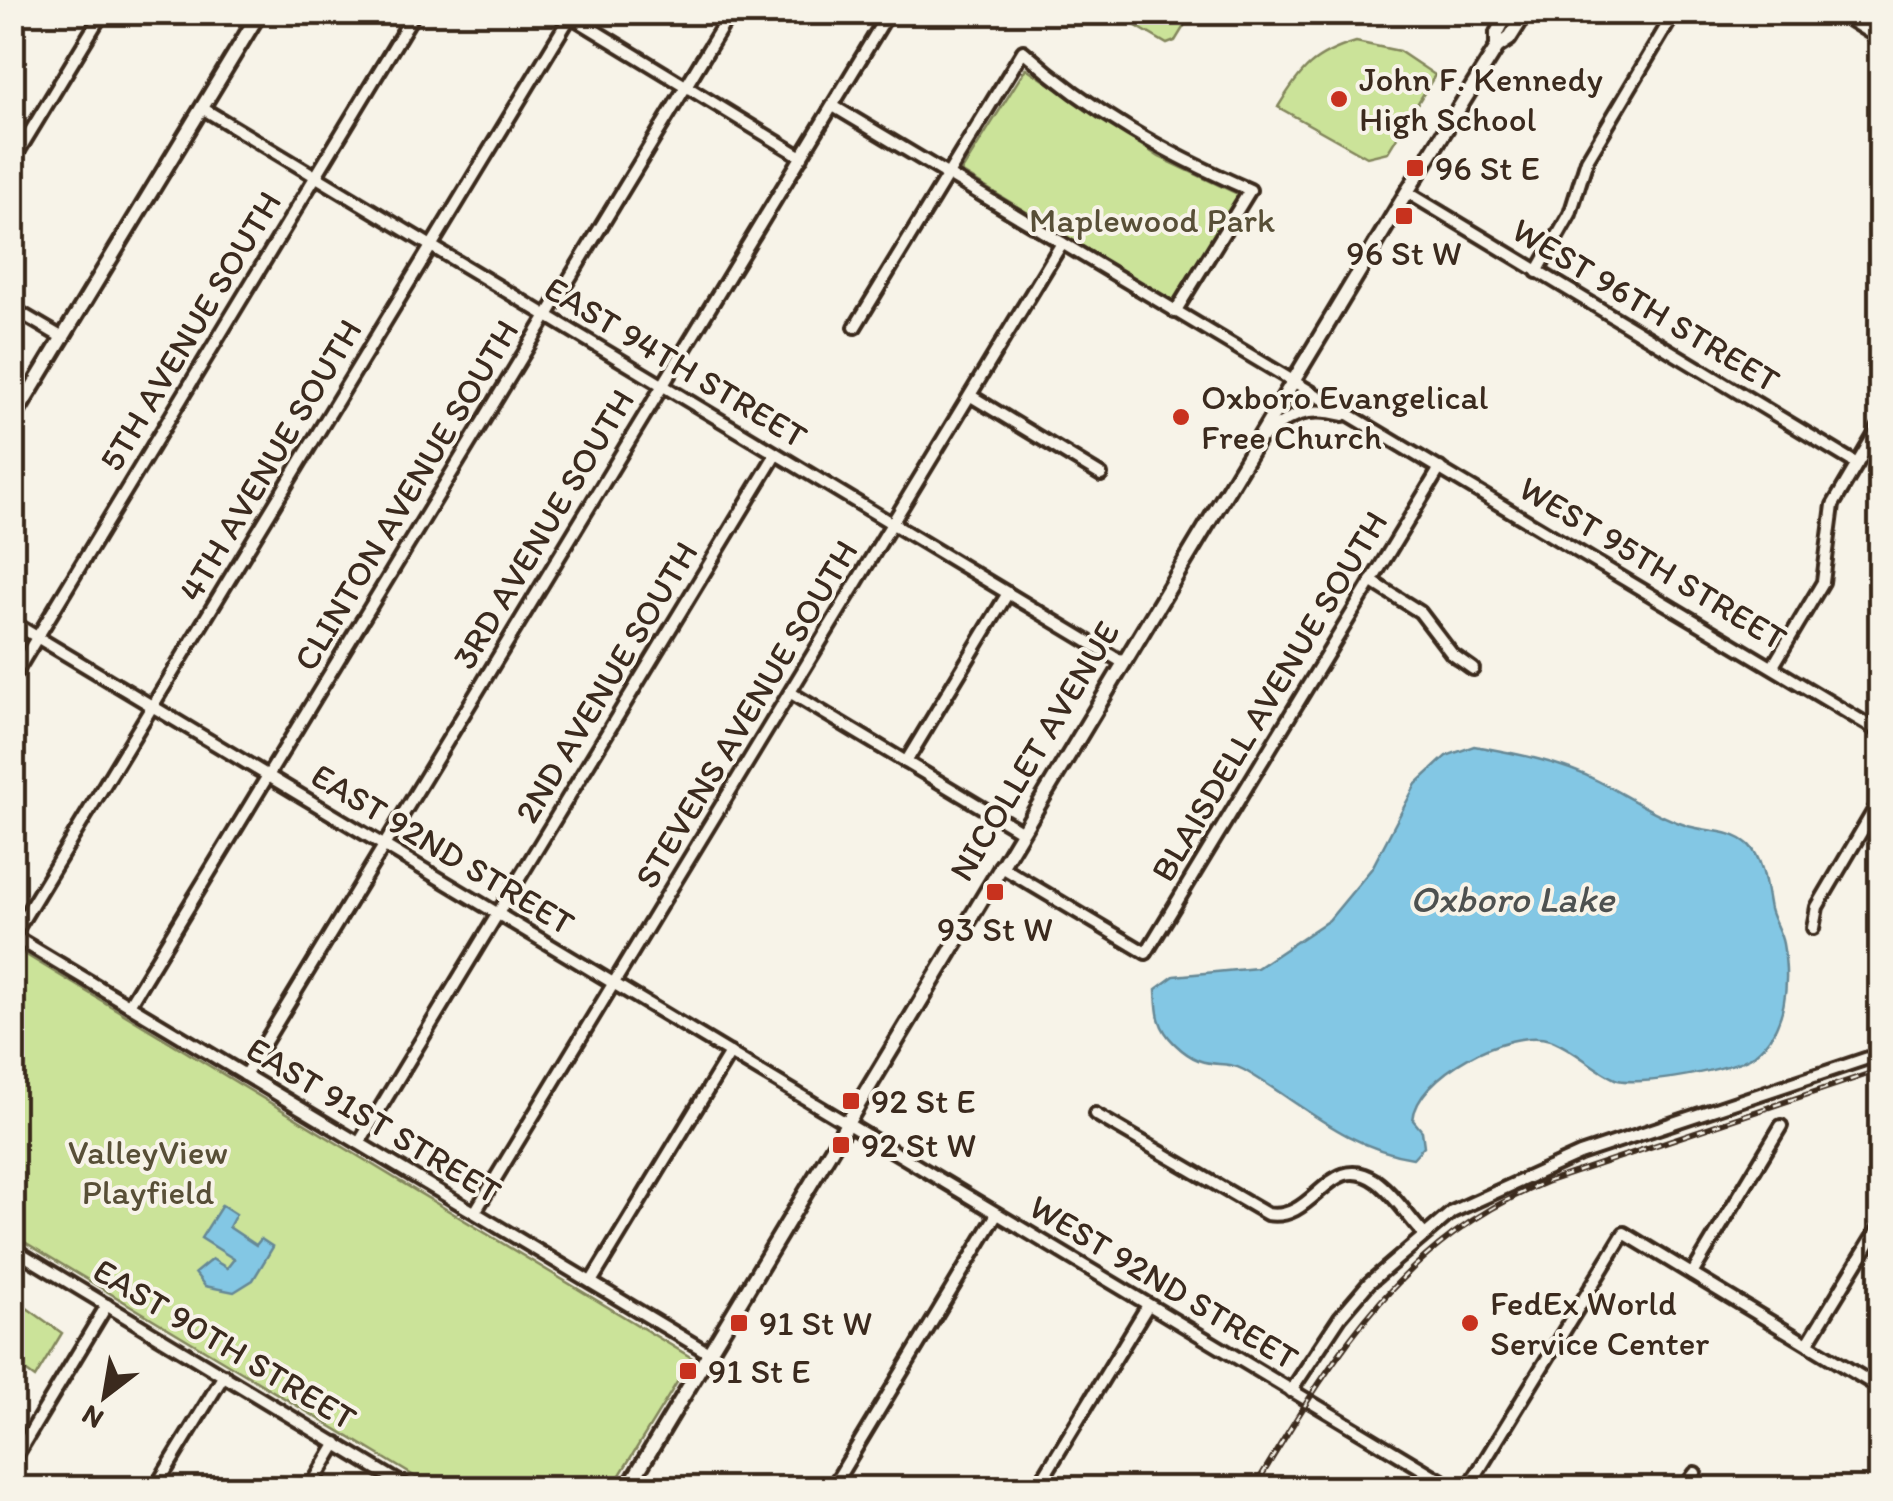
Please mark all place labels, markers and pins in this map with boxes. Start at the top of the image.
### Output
place label: John F. Kennedy High School [1359,58,1603,140]
marker: John F. Kennedy High School [1328,88,1350,110]
place label: 96 St E [1435,147,1540,189]
marker: 96 St E [1404,157,1426,179]
marker: 96 St W [1393,205,1415,227]
place label: 96 St W [1346,232,1462,274]
place label: Oxboro Evangelical Free Church [1201,376,1489,458]
marker: Oxboro Evangelical Free Church [1170,406,1192,428]
marker: 93 St W [984,881,1006,903]
place label: 93 St W [937,908,1053,950]
place label: 92 St E [871,1080,976,1122]
marker: 92 St E [840,1090,862,1112]
place label: 92 St W [861,1124,976,1166]
marker: 92 St W [830,1134,852,1156]
place label: FedEx World Service Center [1490,1282,1709,1364]
place label: 91 St W [759,1302,872,1344]
marker: 91 St W [728,1312,750,1334]
marker: FedEx World Service Center [1459,1312,1481,1334]
place label: 91 St E [708,1350,810,1392]
marker: 91 St E [677,1360,699,1382]

